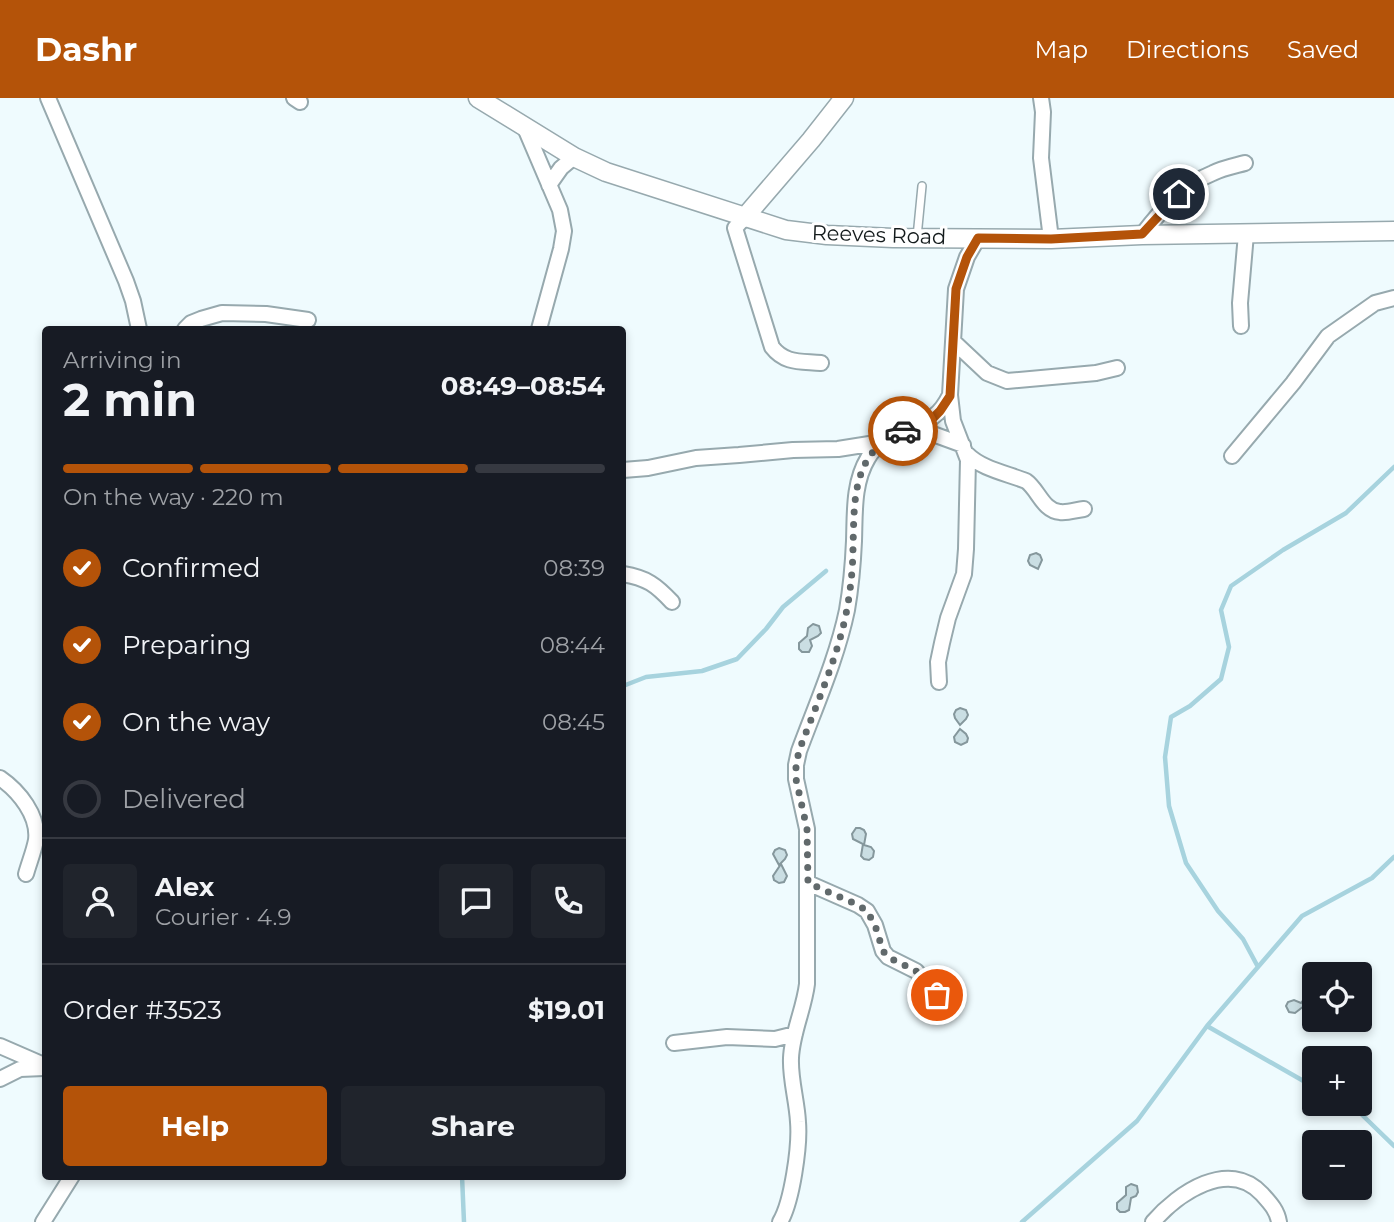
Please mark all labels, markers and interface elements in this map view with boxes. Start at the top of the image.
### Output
text: Dashr [35,29,137,69]
text: Map [1035,35,1088,64]
text: Directions [1126,35,1249,64]
text: Saved [1287,35,1359,64]
pin [1149,164,1209,224]
icon: home [1160,175,1198,213]
street label: Reeves Road [811,220,947,249]
text: Arriving in [63,346,182,374]
text: 08:49–08:54 [441,370,605,402]
text: 2 min [63,371,197,428]
courier [868,396,938,466]
icon: car [884,412,922,450]
text: On the way · 220 m [63,483,284,511]
icon: check [63,549,101,587]
text: Confirmed [122,552,261,584]
text: 08:39 [543,554,605,582]
icon: check [63,626,101,664]
text: Preparing [122,629,251,661]
text: 08:44 [540,631,605,659]
icon: check [63,703,101,741]
text: On the way [122,706,270,738]
text: 08:45 [542,708,605,736]
text: Delivered [122,783,246,815]
button: person [63,864,137,938]
button: chat [439,864,513,938]
button: phone [531,864,605,938]
text: Alex [155,871,214,903]
text: Courier · 4.9 [155,903,291,931]
map controls [1302,962,1372,1200]
button: locate [1302,962,1372,1032]
pin [907,965,967,1025]
icon: bag [918,976,956,1014]
text: Order #3523 [63,994,222,1026]
text: $19.01 [528,994,605,1026]
button: + [1302,1046,1372,1116]
button: Help [63,1086,327,1166]
button: Share [341,1086,605,1166]
button: − [1302,1130,1372,1200]

